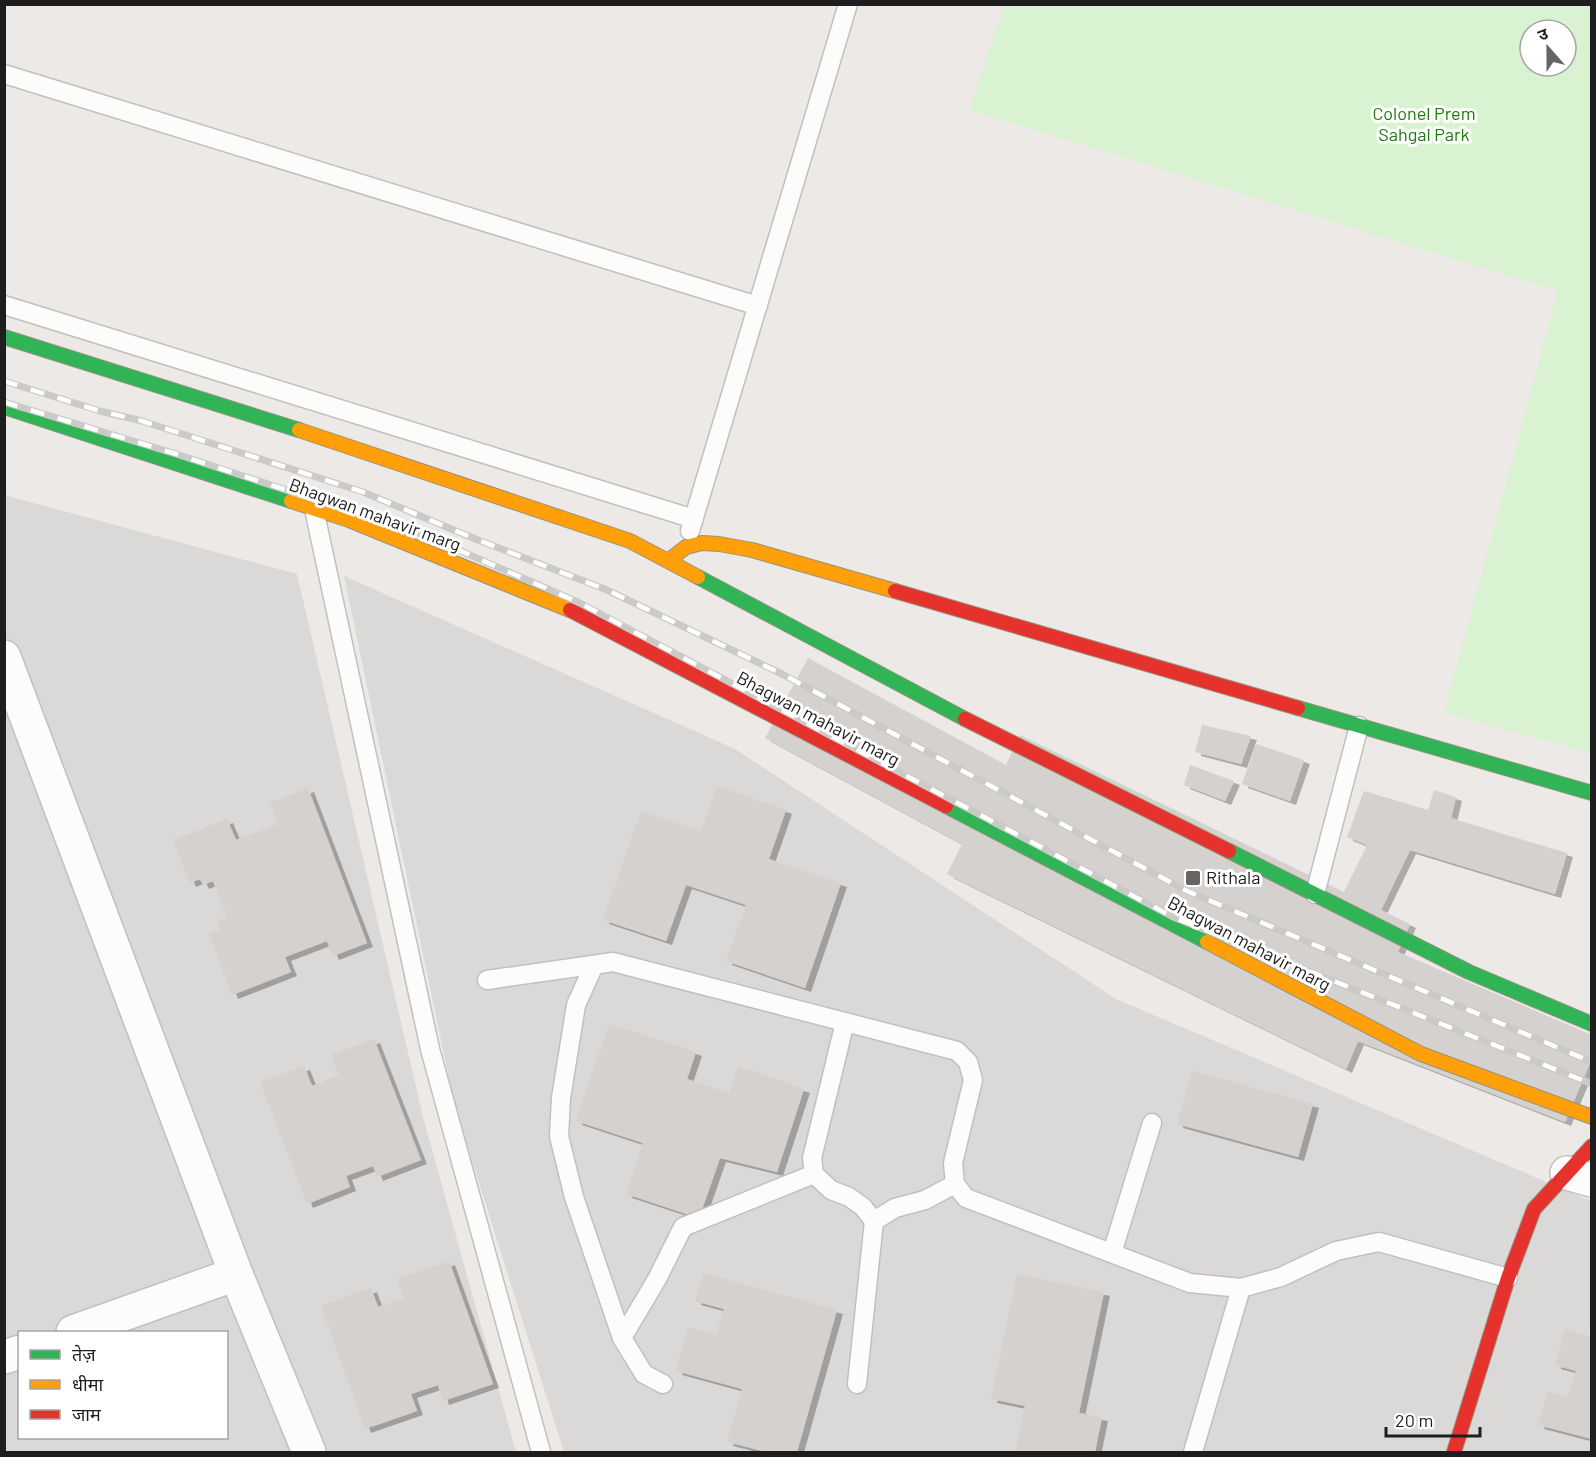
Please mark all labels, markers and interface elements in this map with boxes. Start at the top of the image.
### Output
north arrow [1518,18,1578,78]
text: उ [1535,23,1551,44]
park label: Colonel Prem Sahgal Park [1372,102,1476,145]
street label: Bhagwan mahavir marg [286,473,464,555]
street label: Bhagwan mahavir marg [733,666,904,770]
place label: Rithala [1206,866,1260,888]
marker: Rithala [1184,869,1202,887]
street label: Bhagwan mahavir marg [1164,891,1335,995]
legend [18,1331,228,1439]
text: तेज़ [72,1343,96,1365]
text: धीमा [72,1373,103,1395]
scale bar [1386,1400,1480,1438]
text: जाम [72,1403,102,1425]
text: 20 m [1395,1409,1433,1431]

